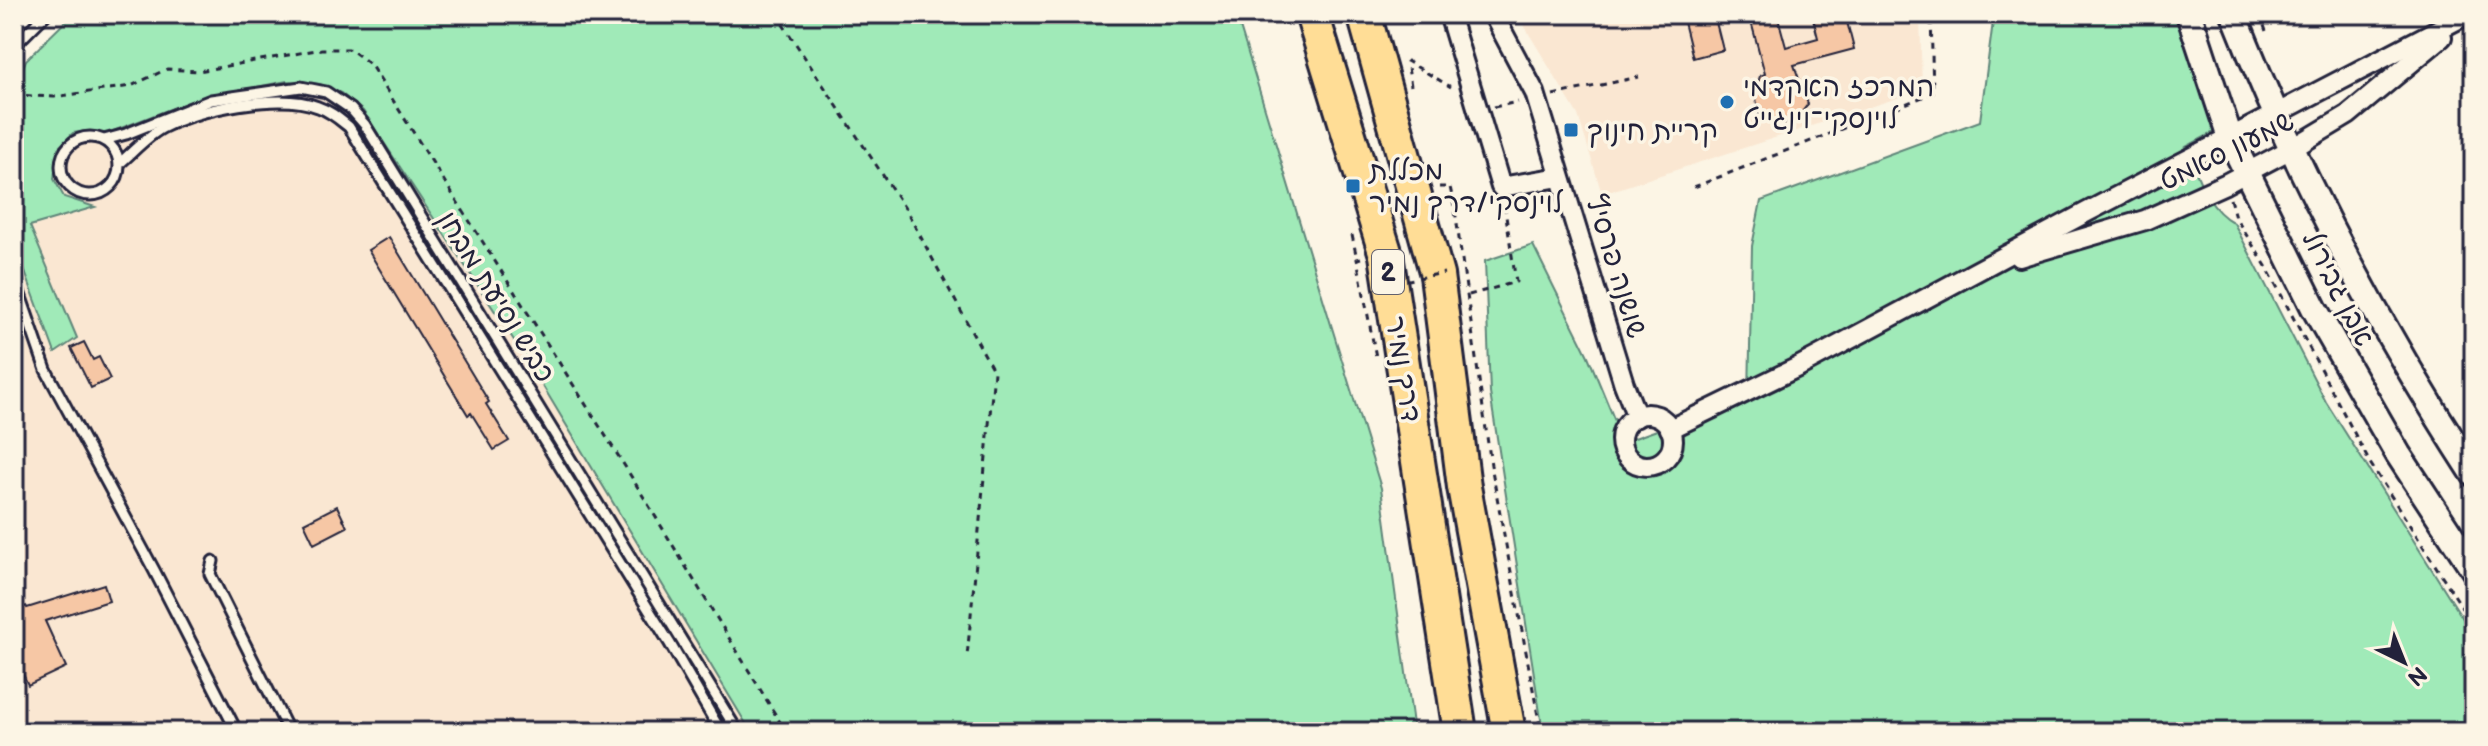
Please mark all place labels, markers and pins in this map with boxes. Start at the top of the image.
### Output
place label: המרכז האקדמי לוינסקי־וינגייט [1743,71,1934,136]
marker: המרכז האקדמי לוינסקי־וינגייט [1718,93,1736,111]
place label: קריית חינוך [1587,115,1718,148]
marker: קריית חינוך [1562,121,1580,139]
place label: מכללת לוינסקי/דרך נמיר [1367,155,1564,220]
marker: מכללת לוינסקי/דרך נמיר [1344,177,1362,195]

